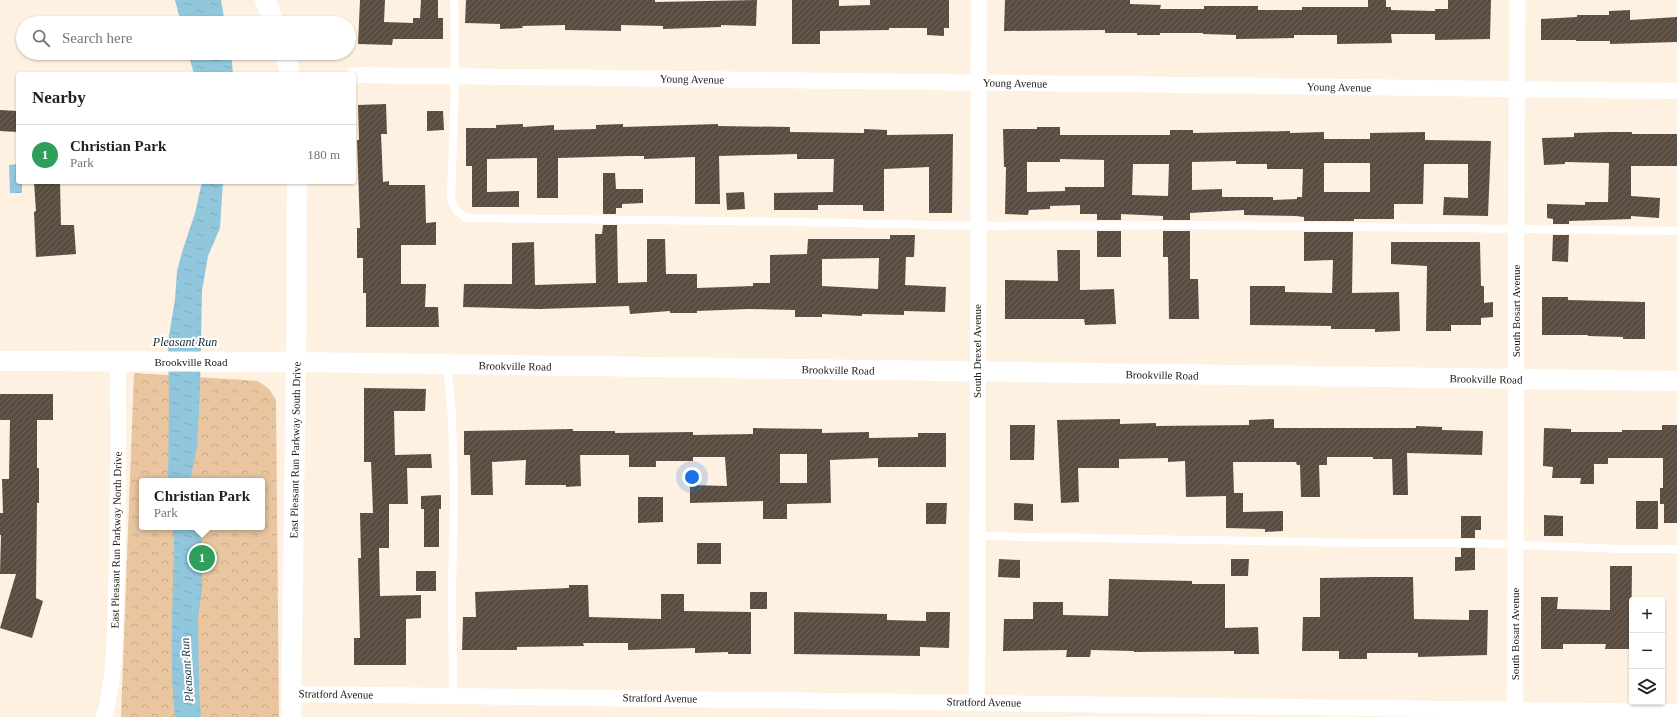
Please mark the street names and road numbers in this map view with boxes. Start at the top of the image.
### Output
street label: Young Avenue [660,72,724,86]
street label: Young Avenue [983,76,1047,90]
street label: Young Avenue [1307,80,1371,94]
street label: South Bosart Avenue [1510,265,1522,357]
street label: South Drexel Avenue [971,304,983,398]
street label: Brookville Road [154,356,228,368]
street label: Brookville Road [478,359,552,373]
street label: East Pleasant Run Parkway South Drive [287,361,303,539]
street label: Brookville Road [801,363,875,377]
street label: Brookville Road [1125,368,1199,382]
street label: Brookville Road [1449,372,1523,386]
street label: East Pleasant Run Parkway North Drive [108,451,124,629]
street label: South Bosart Avenue [1509,588,1521,680]
street label: Stratford Avenue [299,687,374,701]
street label: Stratford Avenue [623,691,698,705]
street label: Stratford Avenue [947,695,1022,709]

